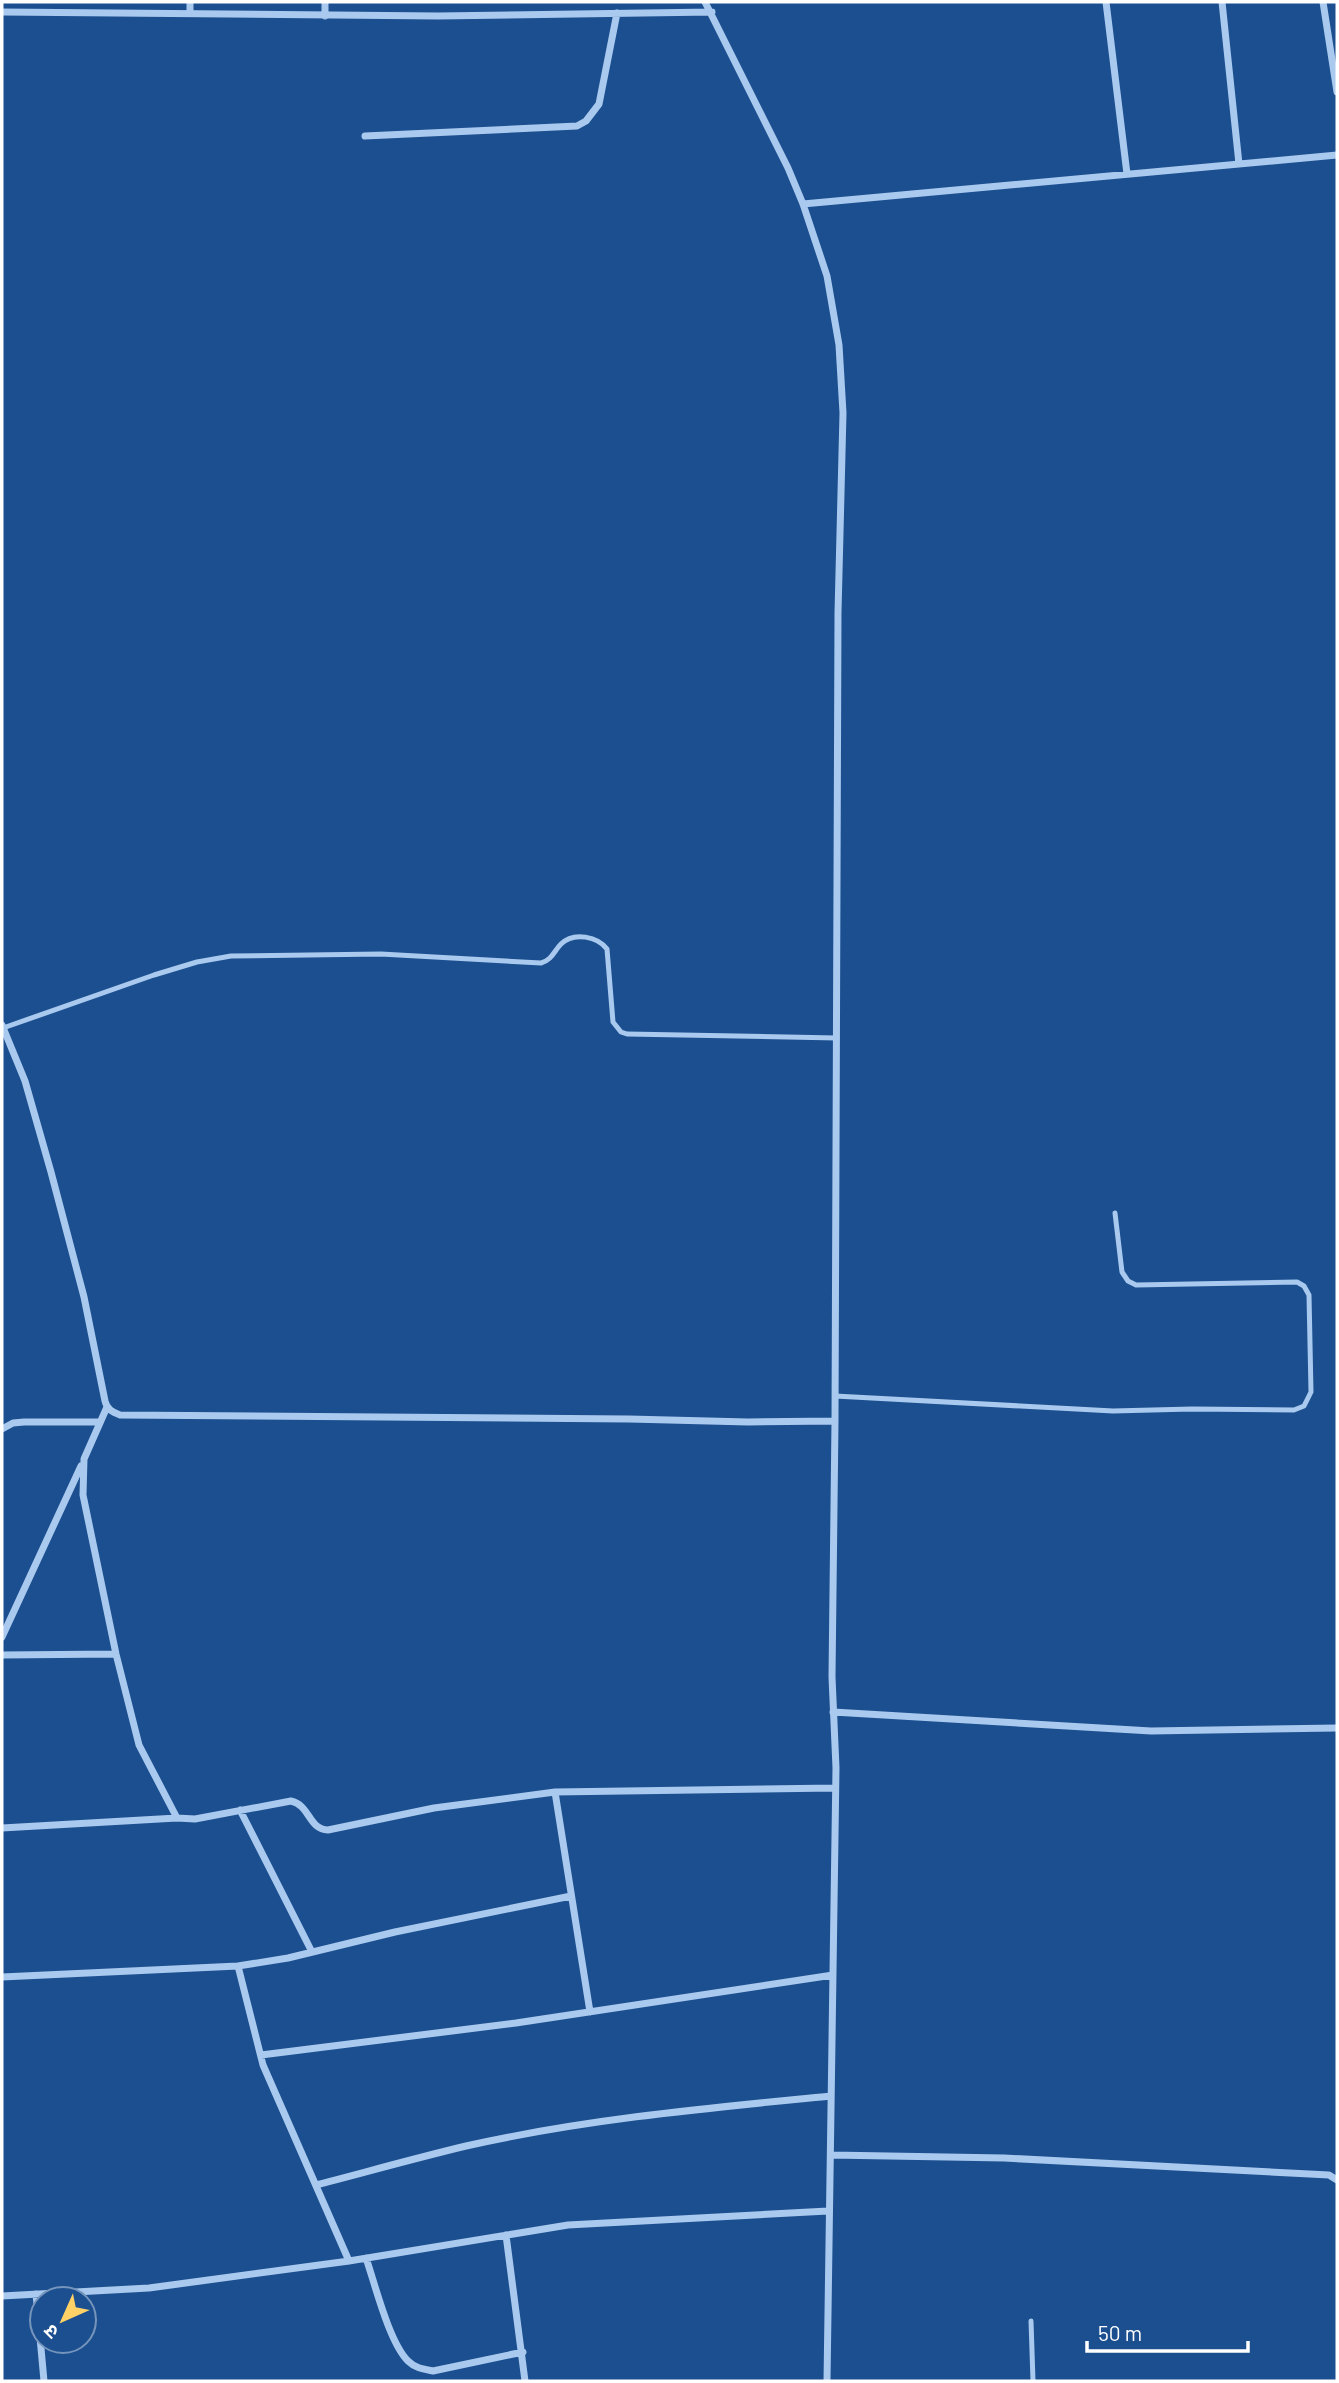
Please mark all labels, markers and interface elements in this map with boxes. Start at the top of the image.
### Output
north arrow [28,2285,98,2355]
scale bar [1087,2310,1248,2354]
text: उ [38,2320,63,2344]
text: 50 m [1098,2320,1142,2345]

